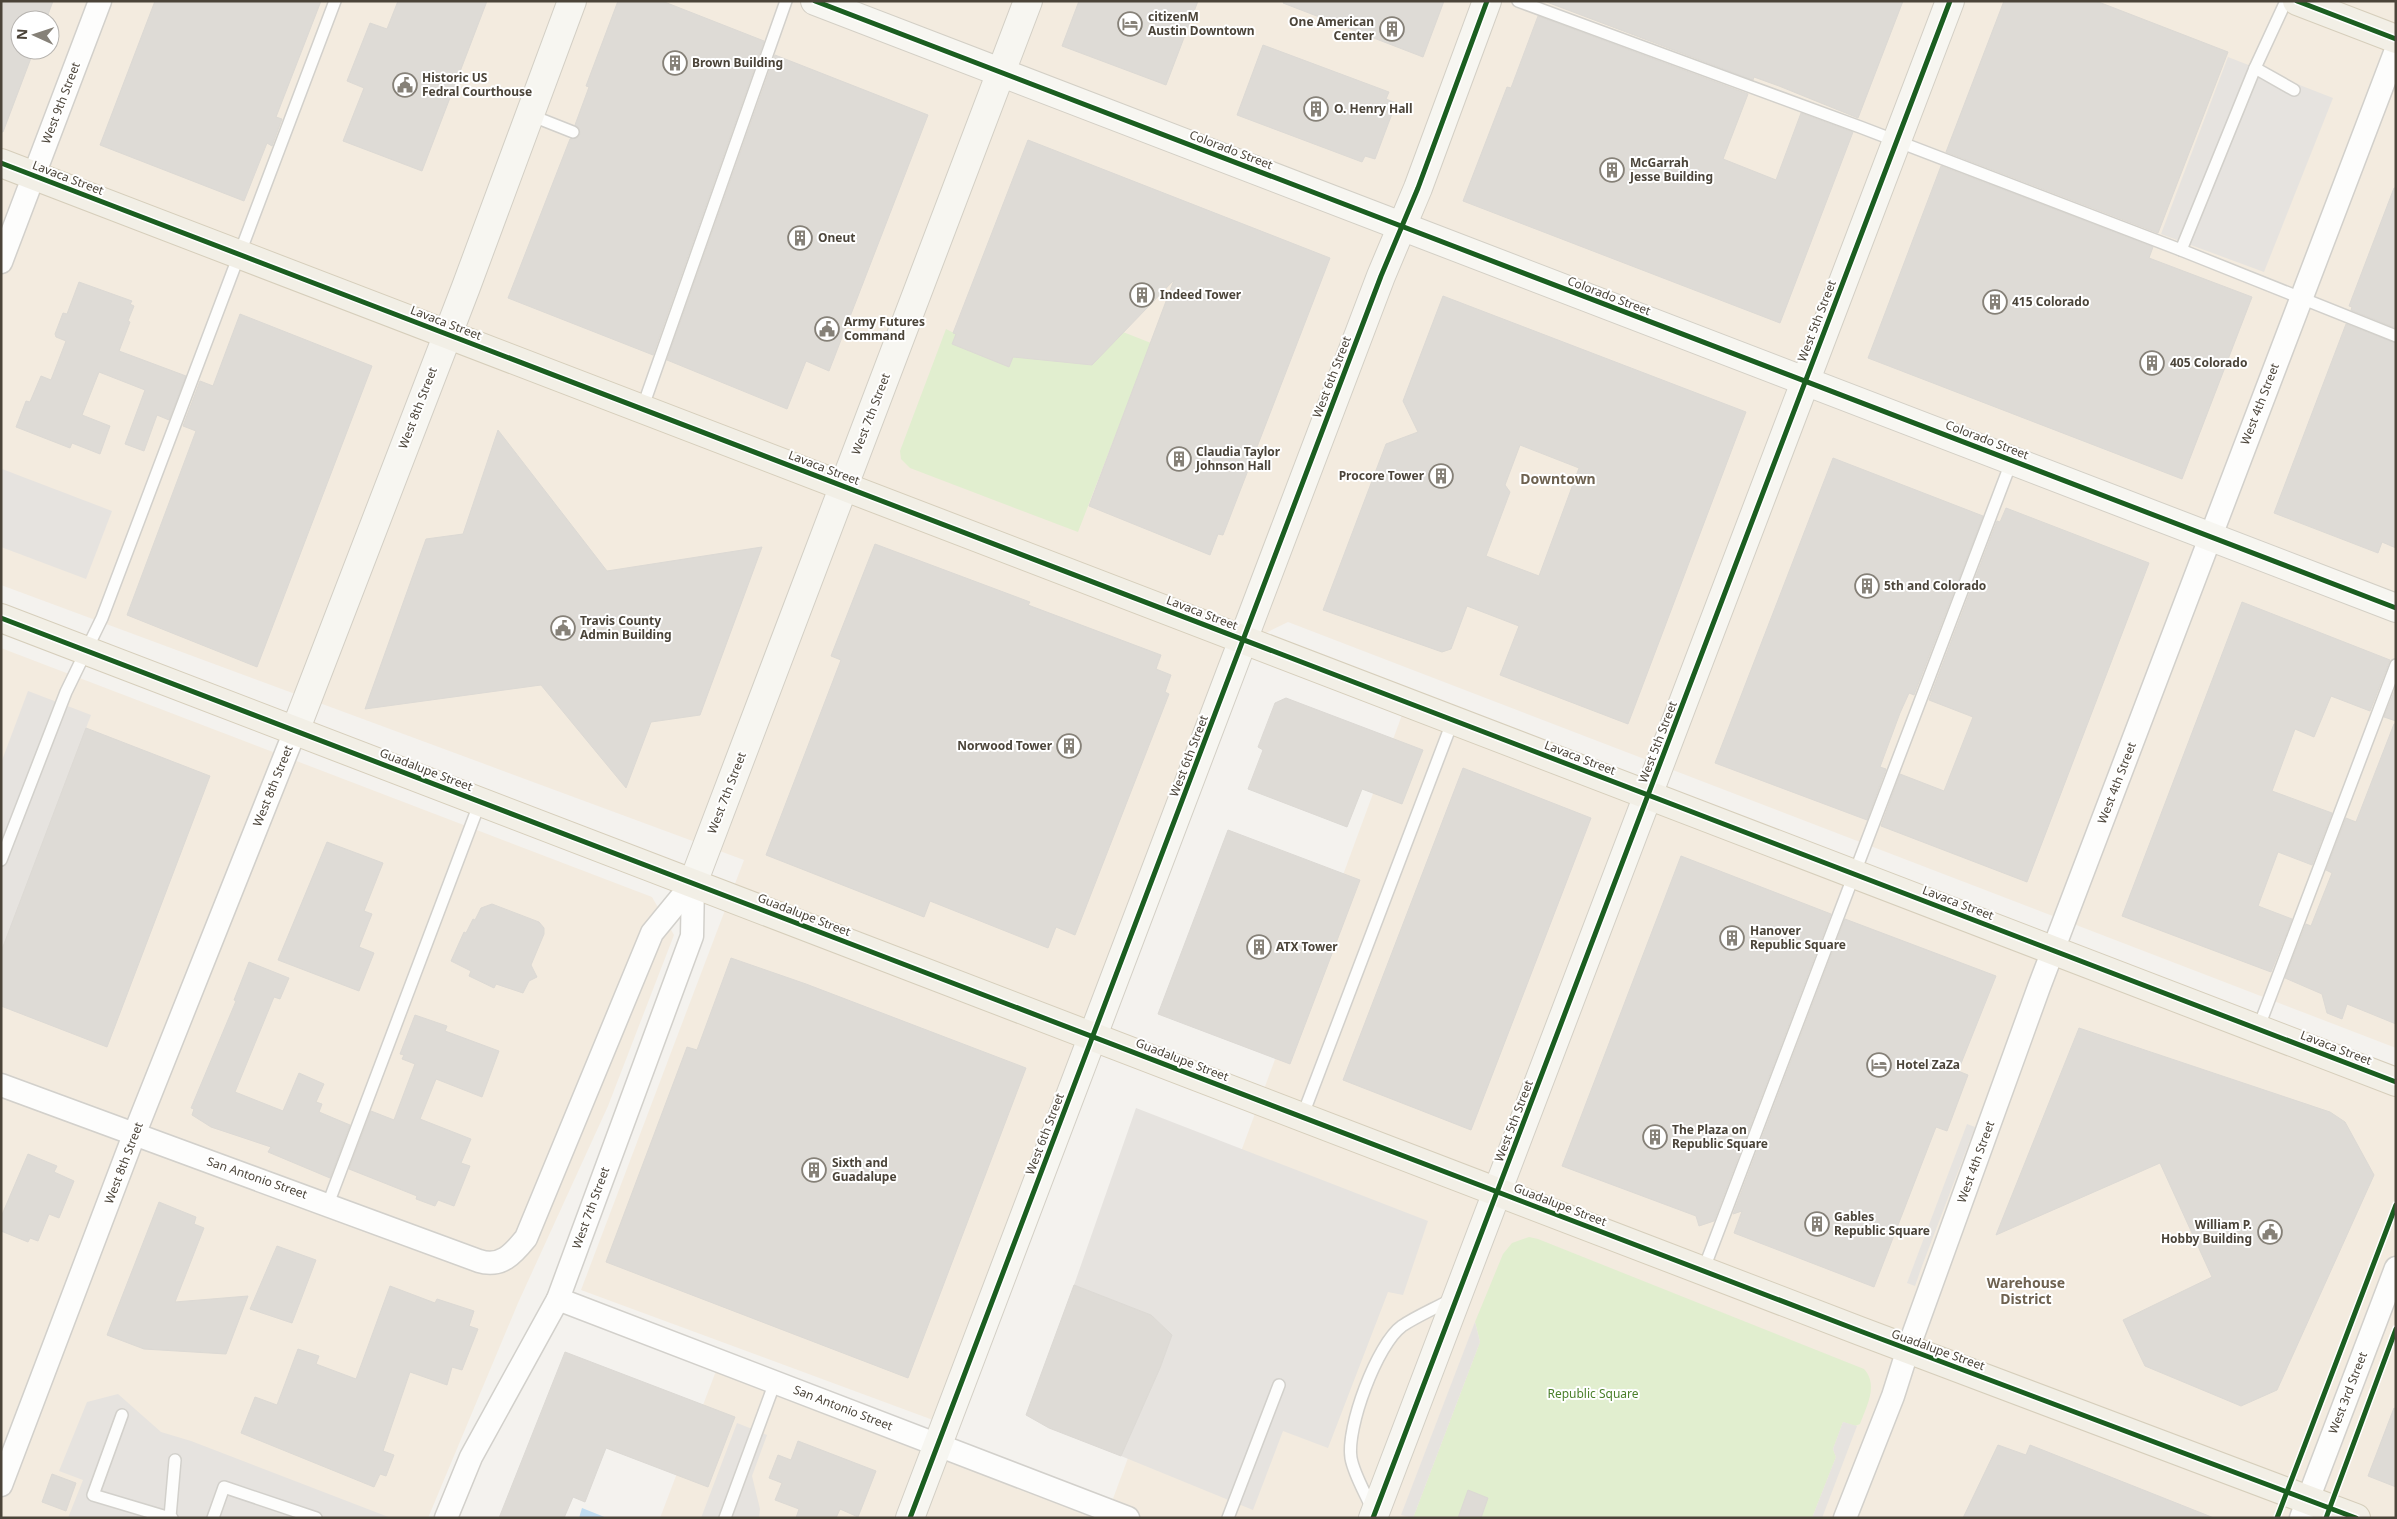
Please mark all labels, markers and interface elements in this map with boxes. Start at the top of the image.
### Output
place label: citizenM Austin Downtown [1148,8,1255,39]
north arrow [10,10,60,60]
hotel icon: citizenM Austin Downtown [1117,11,1143,37]
place label: One American Center [1289,13,1375,44]
building icon: One American Center [1379,16,1405,42]
text: N [12,28,31,40]
building icon: Brown Building [662,50,688,76]
place label: Brown Building [692,54,783,71]
street label: West 9th Street [37,59,84,146]
place label: Historic US Fedral Courthouse [422,69,532,100]
public building icon: Historic US Fedral Courthouse [392,72,418,98]
building icon: O. Henry Hall [1303,96,1329,122]
place label: O. Henry Hall [1334,100,1413,117]
street label: Colorado Street [1187,126,1276,173]
place label: McGarrah Jesse Building [1629,154,1713,185]
street label: Lavaca Street [30,156,107,199]
building icon: McGarrah Jesse Building [1599,157,1625,183]
building icon: Oneut [787,225,813,251]
place label: Oneut [818,229,855,246]
street label: Colorado Street [1565,272,1654,319]
street label: West 5th Street [1793,277,1840,364]
building icon: Indeed Tower [1129,282,1155,308]
place label: Indeed Tower [1160,286,1242,303]
building icon: 415 Colorado [1982,289,2008,315]
place label: 415 Colorado [2012,293,2089,310]
street label: Lavaca Street [408,301,485,344]
place label: Army Futures Command [844,313,925,344]
public building icon: Army Futures Command [814,316,840,342]
street label: West 6th Street [1308,333,1355,420]
building icon: 405 Colorado [2139,350,2165,376]
place label: 405 Colorado [2170,354,2247,371]
street label: West 4th Street [2236,360,2283,447]
street label: West 8th Street [394,364,441,451]
street label: West 7th Street [847,370,894,457]
street label: Colorado Street [1943,416,2032,463]
place label: Claudia Taylor Johnson Hall [1195,443,1281,474]
street label: Lavaca Street [786,446,863,489]
building icon: Claudia Taylor Johnson Hall [1166,446,1192,472]
building icon: Procore Tower [1428,463,1454,489]
place label: Procore Tower [1339,467,1425,484]
district label: Downtown [1520,469,1596,488]
building icon: 5th and Colorado [1854,573,1880,599]
place label: 5th and Colorado [1884,577,1986,594]
street label: Lavaca Street [1164,591,1241,634]
place label: Travis County Admin Building [580,612,672,643]
public building icon: Travis County Admin Building [550,615,576,641]
street label: West 5th Street [1634,698,1681,785]
street label: West 6th Street [1165,712,1212,799]
building icon: Norwood Tower [1056,733,1082,759]
street label: Lavaca Street [1542,736,1619,779]
place label: Norwood Tower [957,737,1053,754]
street label: West 4th Street [2093,739,2140,826]
street label: West 8th Street [249,742,297,829]
street label: Guadalupe Street [377,744,476,795]
street label: West 7th Street [703,749,750,836]
street label: Lavaca Street [1920,881,1997,924]
street label: Guadalupe Street [755,889,854,940]
place label: Hanover Republic Square [1750,922,1846,953]
building icon: Hanover Republic Square [1719,925,1745,951]
building icon: ATX Tower [1246,934,1272,960]
place label: ATX Tower [1276,938,1338,955]
street label: Lavaca Street [2298,1026,2375,1069]
street label: Guadalupe Street [1133,1034,1232,1085]
hotel icon: Hotel ZaZa [1866,1052,1892,1078]
place label: Hotel ZaZa [1896,1056,1960,1073]
street label: West 5th Street [1490,1077,1537,1164]
street label: West 6th Street [1021,1090,1068,1177]
street label: West 4th Street [1953,1118,1998,1205]
street label: West 8th Street [100,1119,147,1206]
place label: The Plaza on Republic Square [1672,1121,1768,1152]
building icon: The Plaza on Republic Square [1642,1124,1668,1150]
street label: San Antonio Street [205,1152,310,1203]
place label: Sixth and Guadalupe [832,1154,897,1185]
building icon: Sixth and Guadalupe [801,1157,827,1183]
street label: West 7th Street [568,1164,613,1251]
street label: Guadalupe Street [1511,1179,1610,1230]
place label: Gables Republic Square [1834,1208,1930,1239]
building icon: Gables Republic Square [1804,1211,1830,1237]
place label: William P. Hobby Building [2161,1216,2252,1247]
public building icon: William P. Hobby Building [2257,1219,2283,1245]
district label: Warehouse District [1987,1273,2065,1308]
street label: Guadalupe Street [1889,1325,1988,1375]
street label: West 3rd Street [2324,1349,2371,1436]
street label: San Antonio Street [791,1381,896,1435]
park label: Republic Square [1547,1385,1639,1402]

